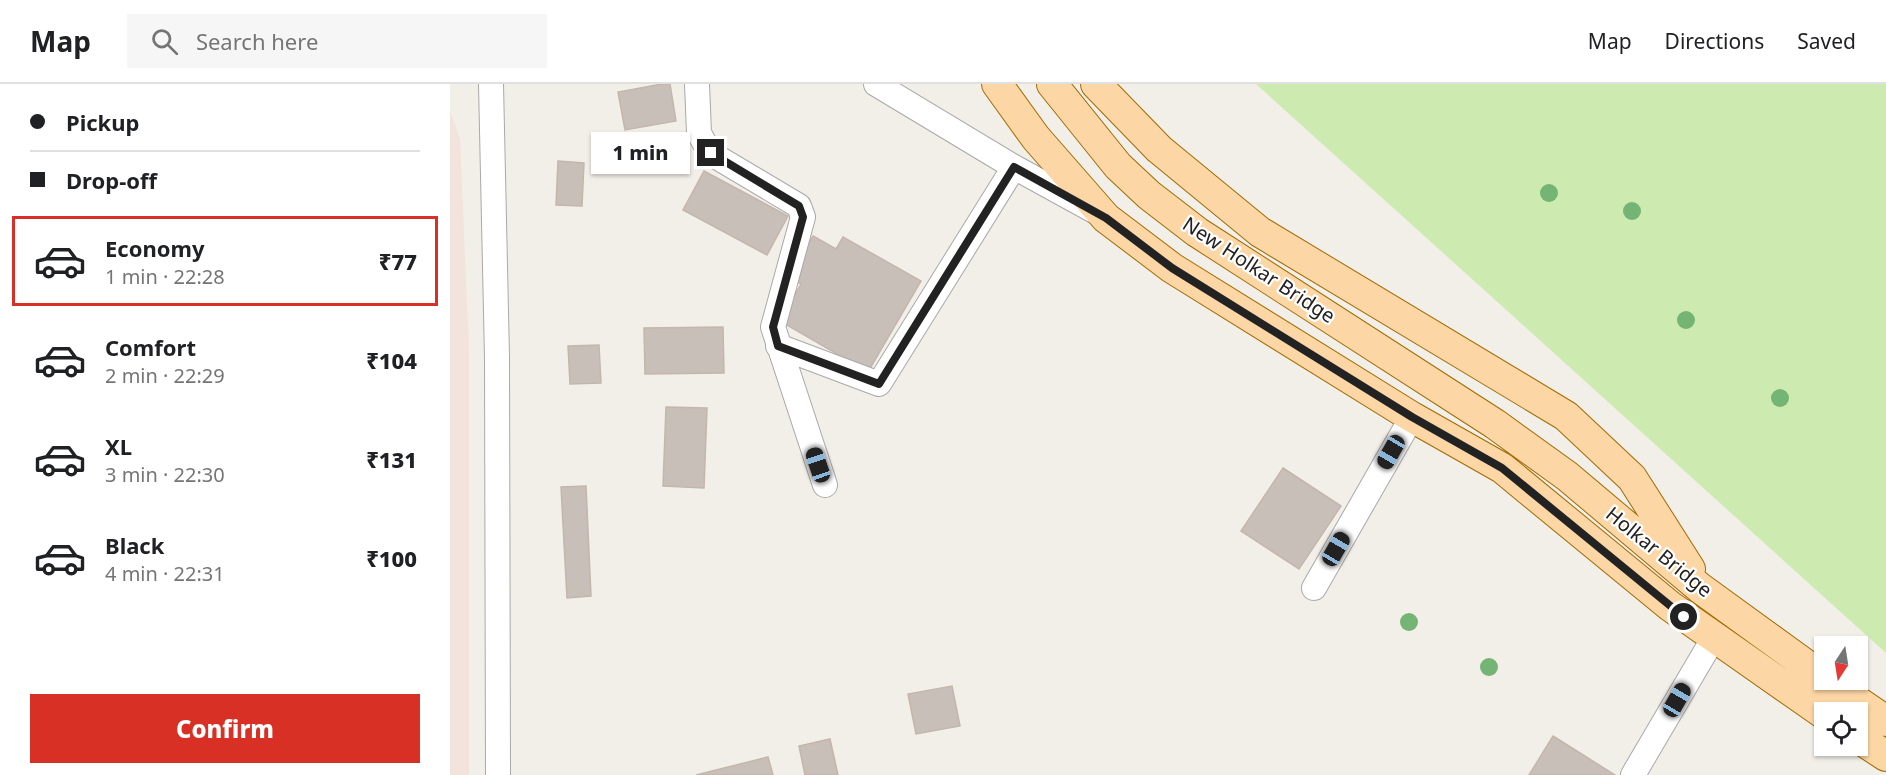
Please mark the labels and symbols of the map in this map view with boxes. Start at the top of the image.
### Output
callout: 1 min [591,132,690,174]
route end [697,139,724,166]
street label: New Holkar Bridge [1178,210,1341,329]
car [1374,432,1408,472]
car [804,445,832,485]
street label: Holkar Bridge [1600,500,1718,603]
car [1319,529,1353,569]
route start [1670,603,1697,630]
north arrow [1814,636,1868,690]
car [1660,680,1694,720]

